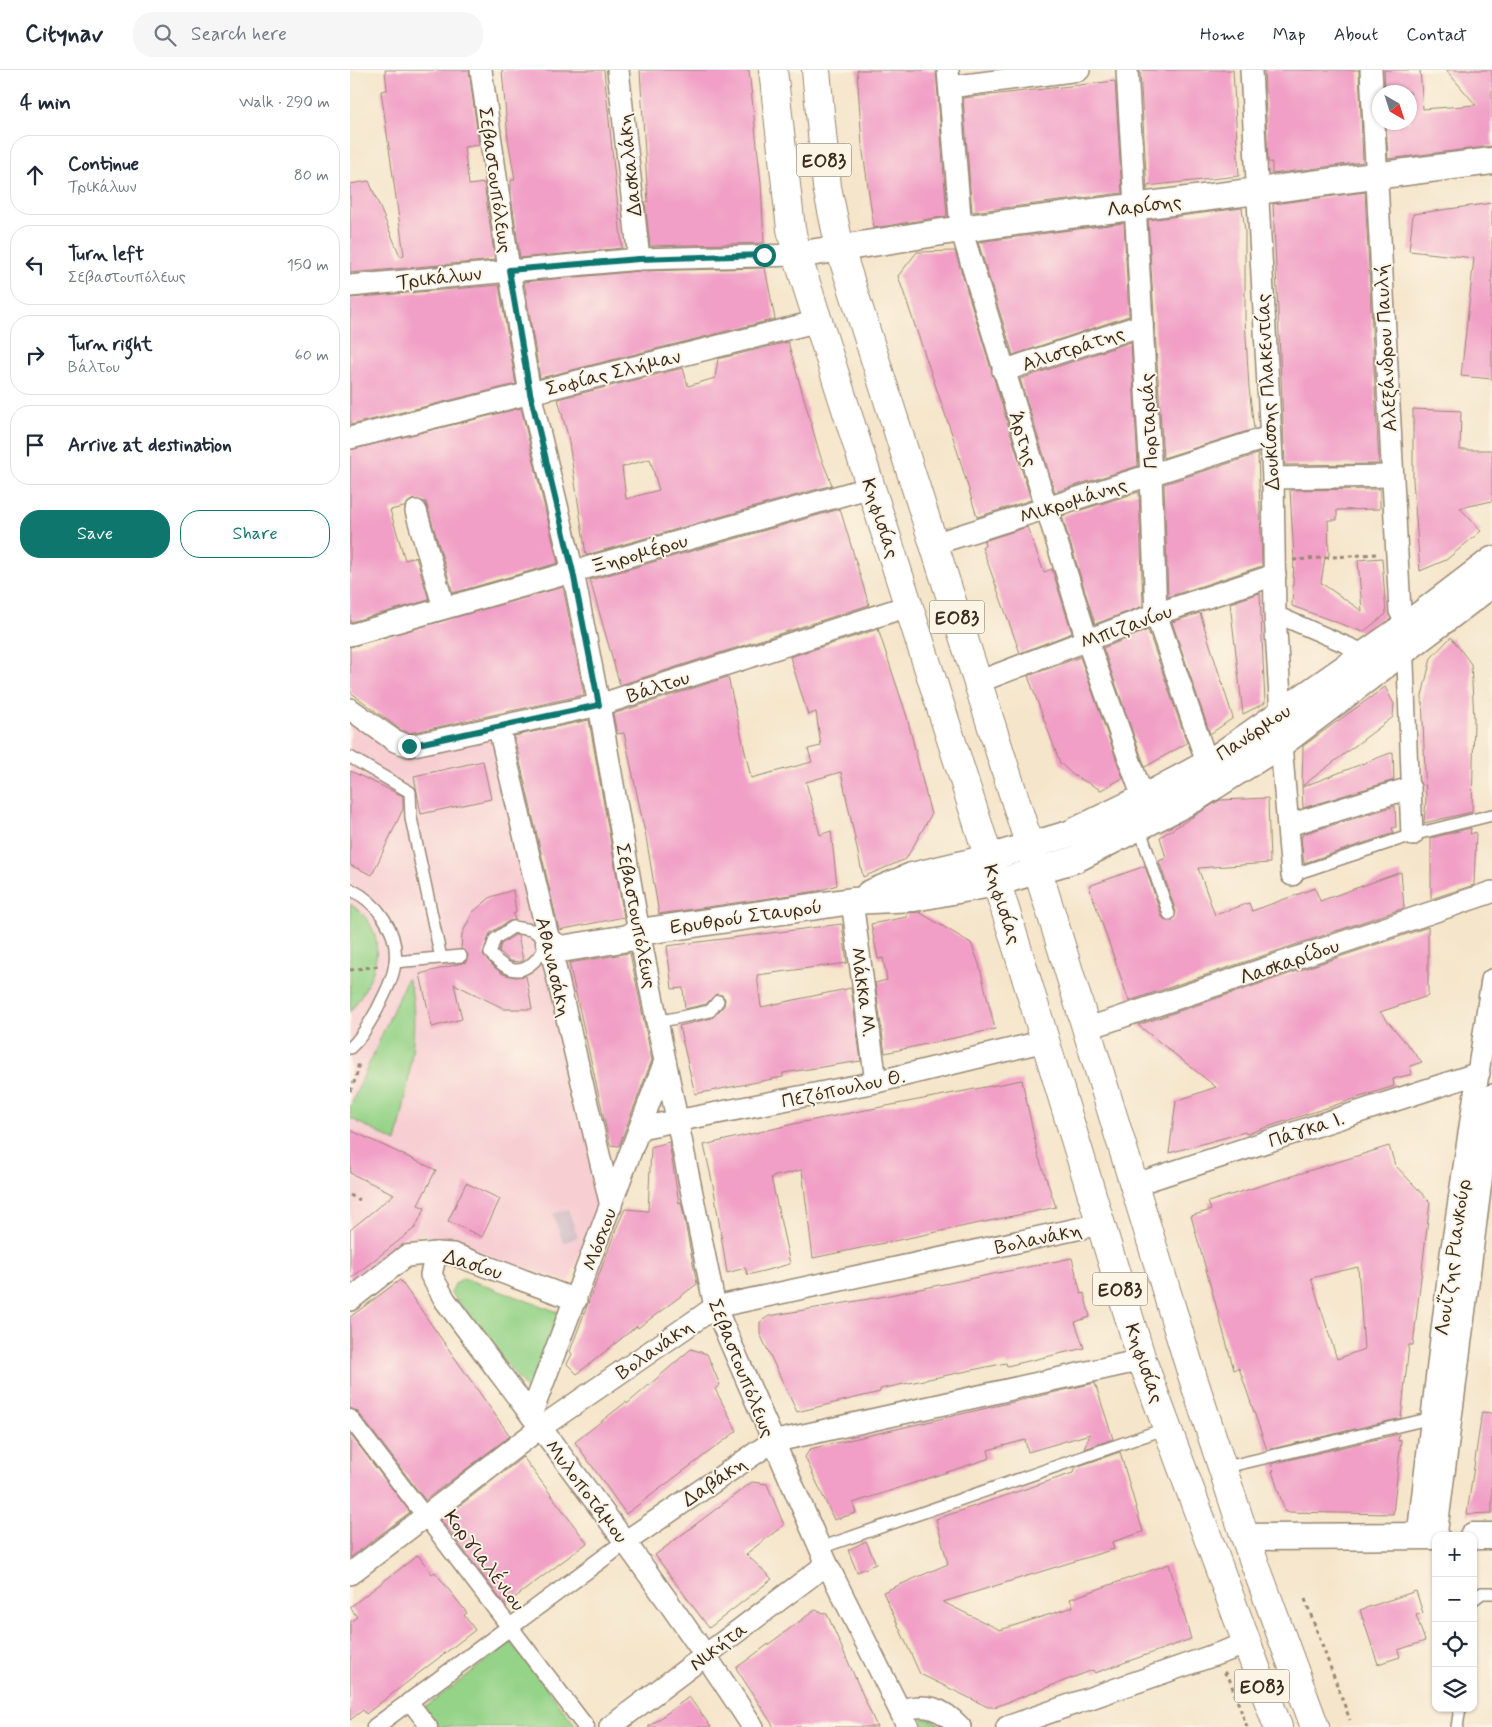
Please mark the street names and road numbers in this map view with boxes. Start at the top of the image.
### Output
street label: Σεβαστουπόλεως [471,105,518,255]
street label: Δασκαλάκη [612,112,649,218]
road number: ΕΟ83 [796,144,852,176]
street label: Λαρίσης [1105,188,1183,224]
street label: Τρικάλων [395,261,483,296]
street label: Αλεξάνδρου Παυλή [1369,263,1404,433]
street label: Δουκίσσης Πλακεντίας [1250,293,1287,491]
street label: Αλιστράτης [1019,320,1129,379]
street label: Σοφίας Σλήμαν [543,344,684,403]
street label: Πορταριάς [1133,372,1165,470]
street label: Άρτης [1001,409,1044,471]
street label: Μικρομάνης [1016,471,1131,531]
street label: Κηφισίας [854,475,905,562]
street label: Ξηρομέρου [588,528,691,581]
street label: Μπιζανίου [1077,598,1176,656]
road number: ΕΟ83 [930,600,984,634]
street label: Βάλτου [624,665,693,710]
street label: Πανόρμου [1211,698,1297,768]
street label: Σεβαστουπόλεως [608,841,663,991]
street label: Κηφισίας [976,861,1027,948]
street label: Ερυθρού Σταυρού [668,893,824,942]
street label: Αθανασάκη [528,915,577,1020]
street label: Λασκαρίδου [1236,933,1343,992]
street label: Μάκκα Μ. [843,946,882,1039]
street label: Πεζόπουλου Θ. [779,1063,908,1116]
street label: Πάγκα Ι. [1265,1105,1348,1155]
street label: Λουΐζης Ριανκούρ [1429,1177,1478,1338]
street label: Μόσχου [577,1204,624,1275]
street label: Βολανάκη [992,1217,1084,1262]
street label: Δασίου [440,1244,506,1287]
road number: ΕΟ83 [1092,1272,1148,1306]
street label: Σεβαστουπόλεως [701,1295,781,1442]
street label: Βολανάκη [611,1314,699,1387]
street label: Κηφισίας [1117,1320,1170,1407]
street label: Μυλοποτάμου [538,1435,634,1549]
street label: Δαβάκη [677,1451,753,1514]
street label: Κοργιαλένιου [437,1505,531,1617]
street label: Νικήτα [684,1616,754,1678]
road number: ΕΟ83 [1234,1670,1290,1702]

